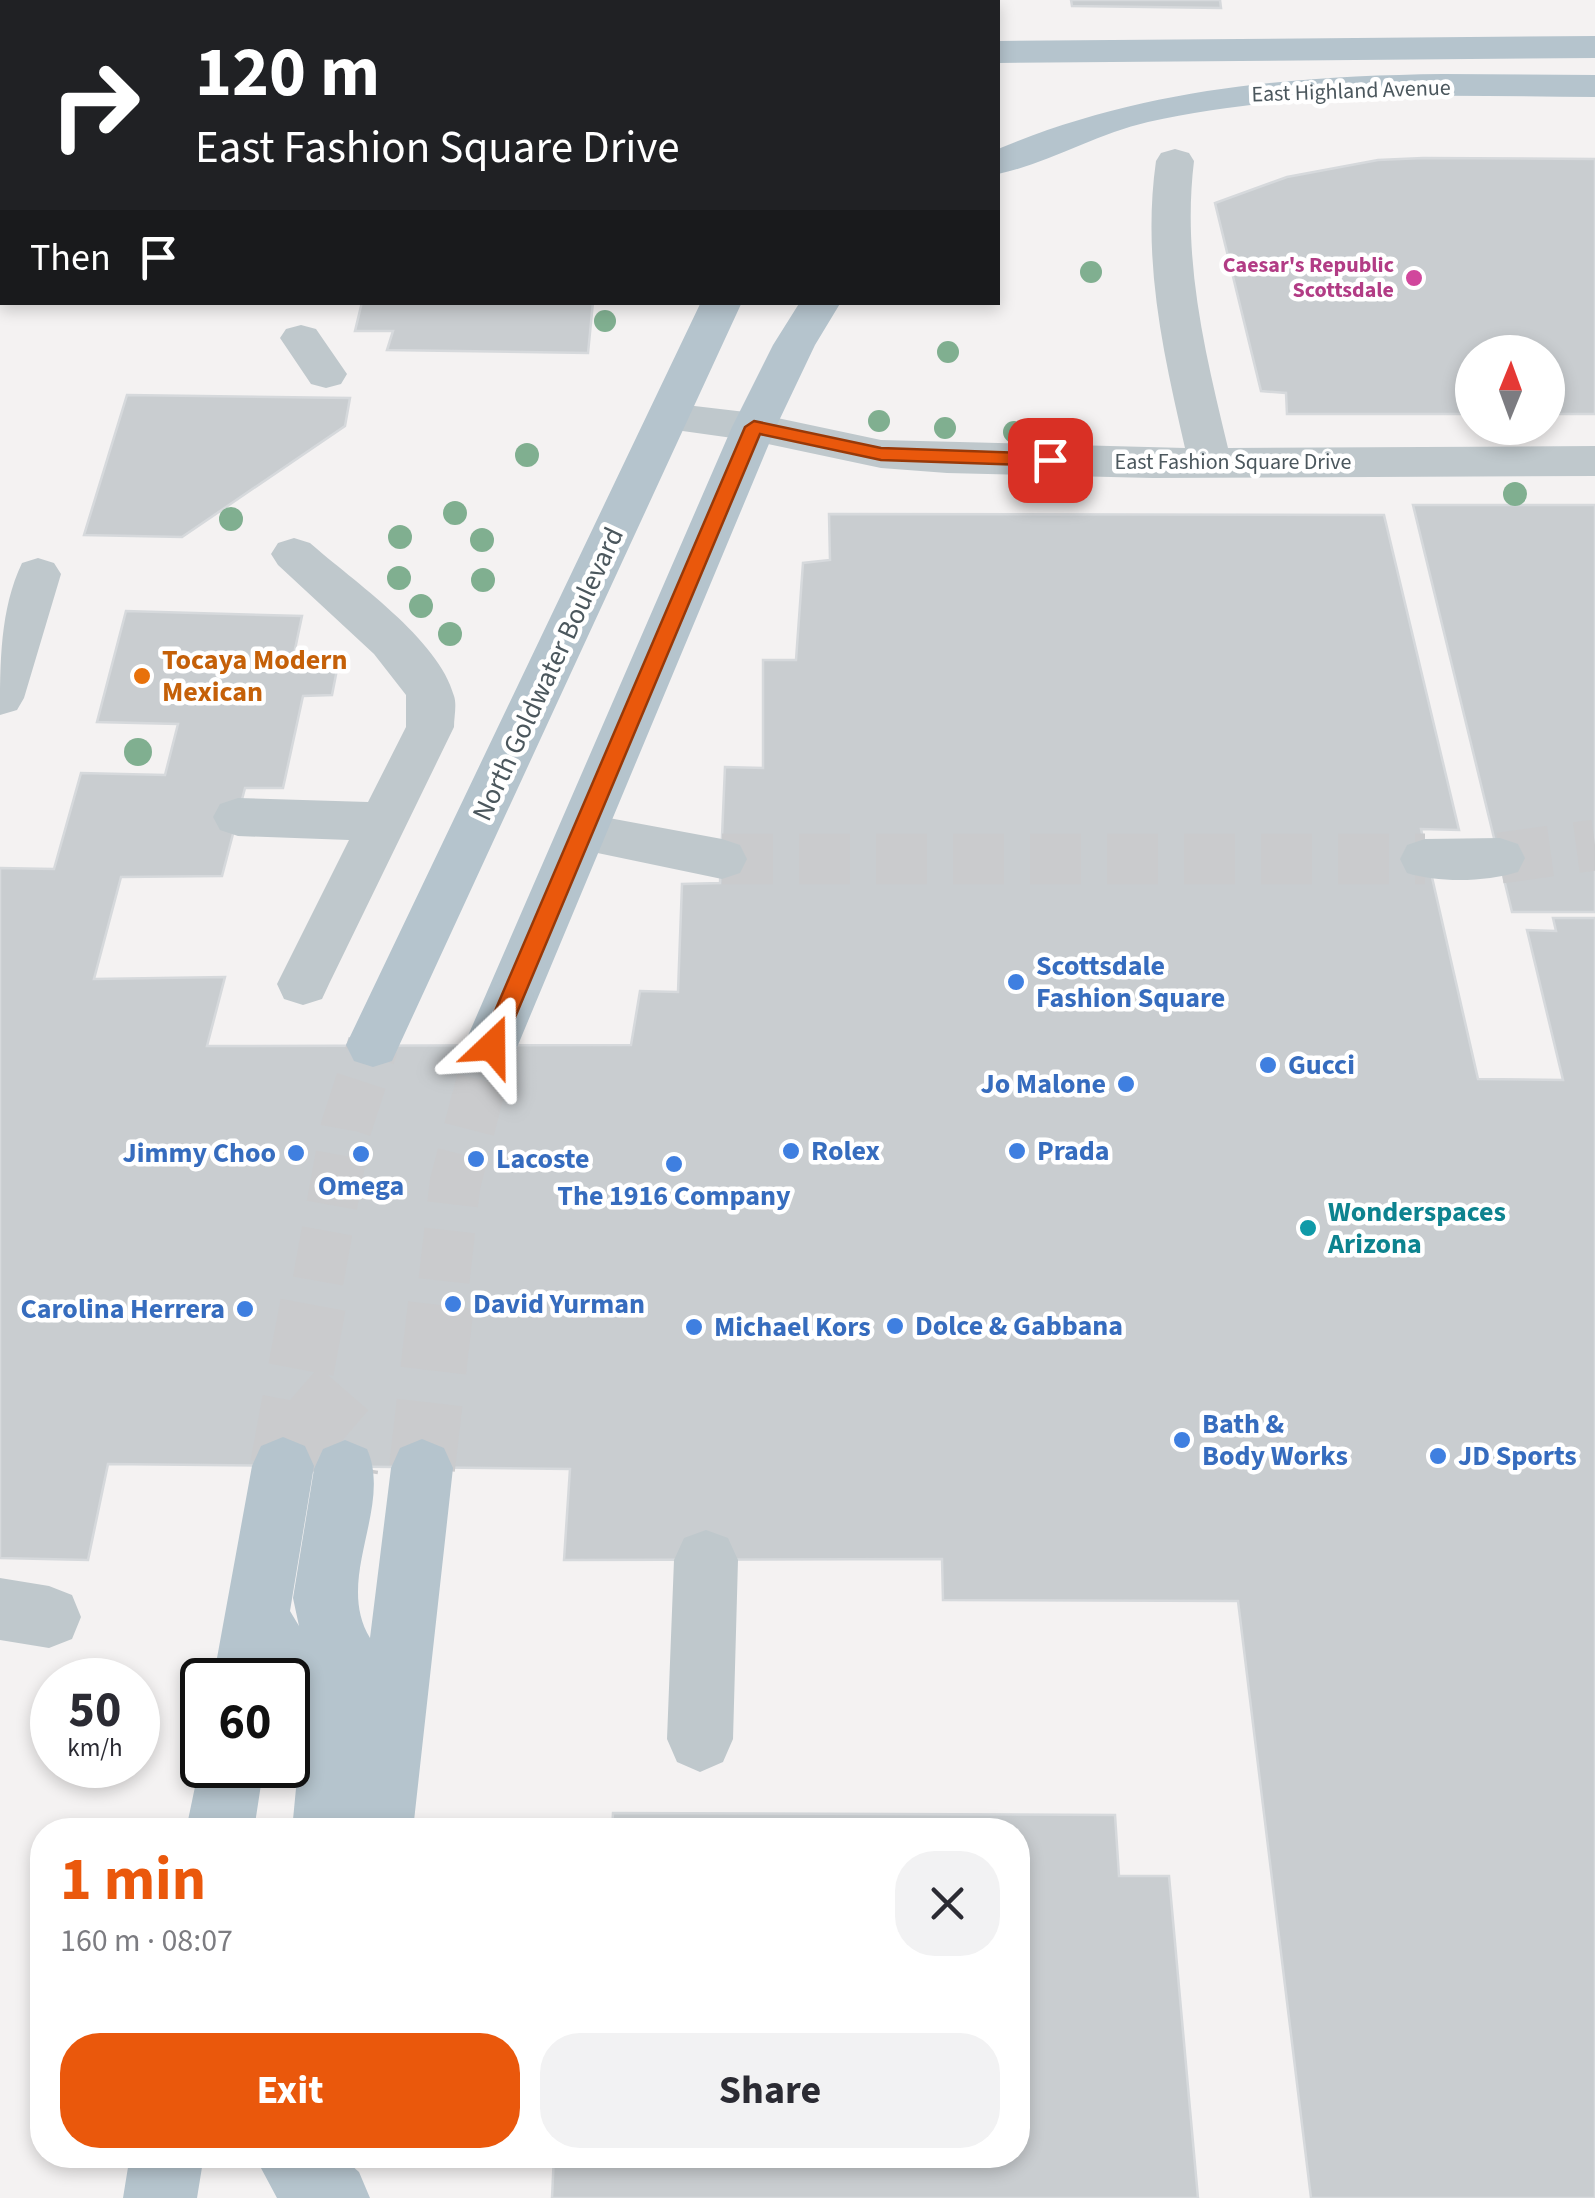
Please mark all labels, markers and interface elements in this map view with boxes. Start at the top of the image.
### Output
text: 120 m [195,23,380,123]
icon: right [30,40,160,170]
street label: East Highland Avenue [1251,72,1451,110]
text: East Fashion Square Drive [195,116,680,180]
icon: arrive [131,230,186,285]
text: Then [30,231,111,285]
place label: Caesar's Republic Scottsdale [1223,249,1394,306]
marker: Caesar's Republic Scottsdale [1403,267,1425,289]
north arrow [1455,335,1565,445]
map controls [1455,335,1565,445]
pin [1008,418,1093,503]
icon: arrive [1023,433,1078,488]
street label: East Fashion Square Drive [1115,446,1352,478]
street label: North Goldwater Boulevard [462,521,634,827]
place label: Tocaya Modern Mexican [162,640,348,712]
marker: Tocaya Modern Mexican [131,665,153,687]
place label: Scottsdale Fashion Square [1036,946,1225,1018]
marker: Scottsdale Fashion Square [1005,971,1027,993]
position arrow [440,994,544,1098]
place label: Gucci [1288,1045,1355,1085]
marker: Gucci [1257,1054,1279,1076]
place label: Jo Malone [980,1064,1106,1104]
marker: Jo Malone [1115,1073,1137,1095]
place label: Rolex [811,1131,880,1171]
place label: Prada [1037,1131,1110,1171]
place label: Jimmy Choo [122,1133,276,1173]
place label: Lacoste [496,1139,590,1179]
marker: Rolex [780,1140,802,1162]
marker: Prada [1006,1140,1028,1162]
marker: Jimmy Choo [285,1142,307,1164]
marker: Omega [350,1143,372,1165]
marker: Lacoste [465,1148,487,1170]
marker: The 1916 Company [663,1153,685,1175]
place label: Omega [318,1166,404,1206]
place label: The 1916 Company [557,1176,791,1216]
place label: Wonderspaces Arizona [1327,1192,1506,1264]
marker: Wonderspaces Arizona [1297,1217,1319,1239]
place label: David Yurman [473,1284,645,1324]
place label: Carolina Herrera [20,1289,225,1329]
marker: David Yurman [442,1293,464,1315]
marker: Carolina Herrera [234,1298,256,1320]
place label: Dolce & Gabbana [915,1306,1123,1346]
place label: Michael Kors [714,1307,871,1347]
marker: Dolce & Gabbana [884,1315,906,1337]
marker: Michael Kors [683,1316,705,1338]
place label: Bath & Body Works [1202,1404,1348,1476]
marker: Bath & Body Works [1171,1429,1193,1451]
place label: JD Sports [1458,1436,1577,1476]
marker: JD Sports [1427,1445,1449,1467]
speed limit sign: 60 [180,1658,310,1788]
text: 50 [69,1675,121,1746]
text: km/h [67,1730,123,1766]
text: 1 min [60,1838,206,1923]
button: close [895,1851,1000,1956]
text: 160 m · 08:07 [60,1918,233,1964]
button: Exit [60,2033,520,2148]
button: Share [540,2033,1000,2148]

